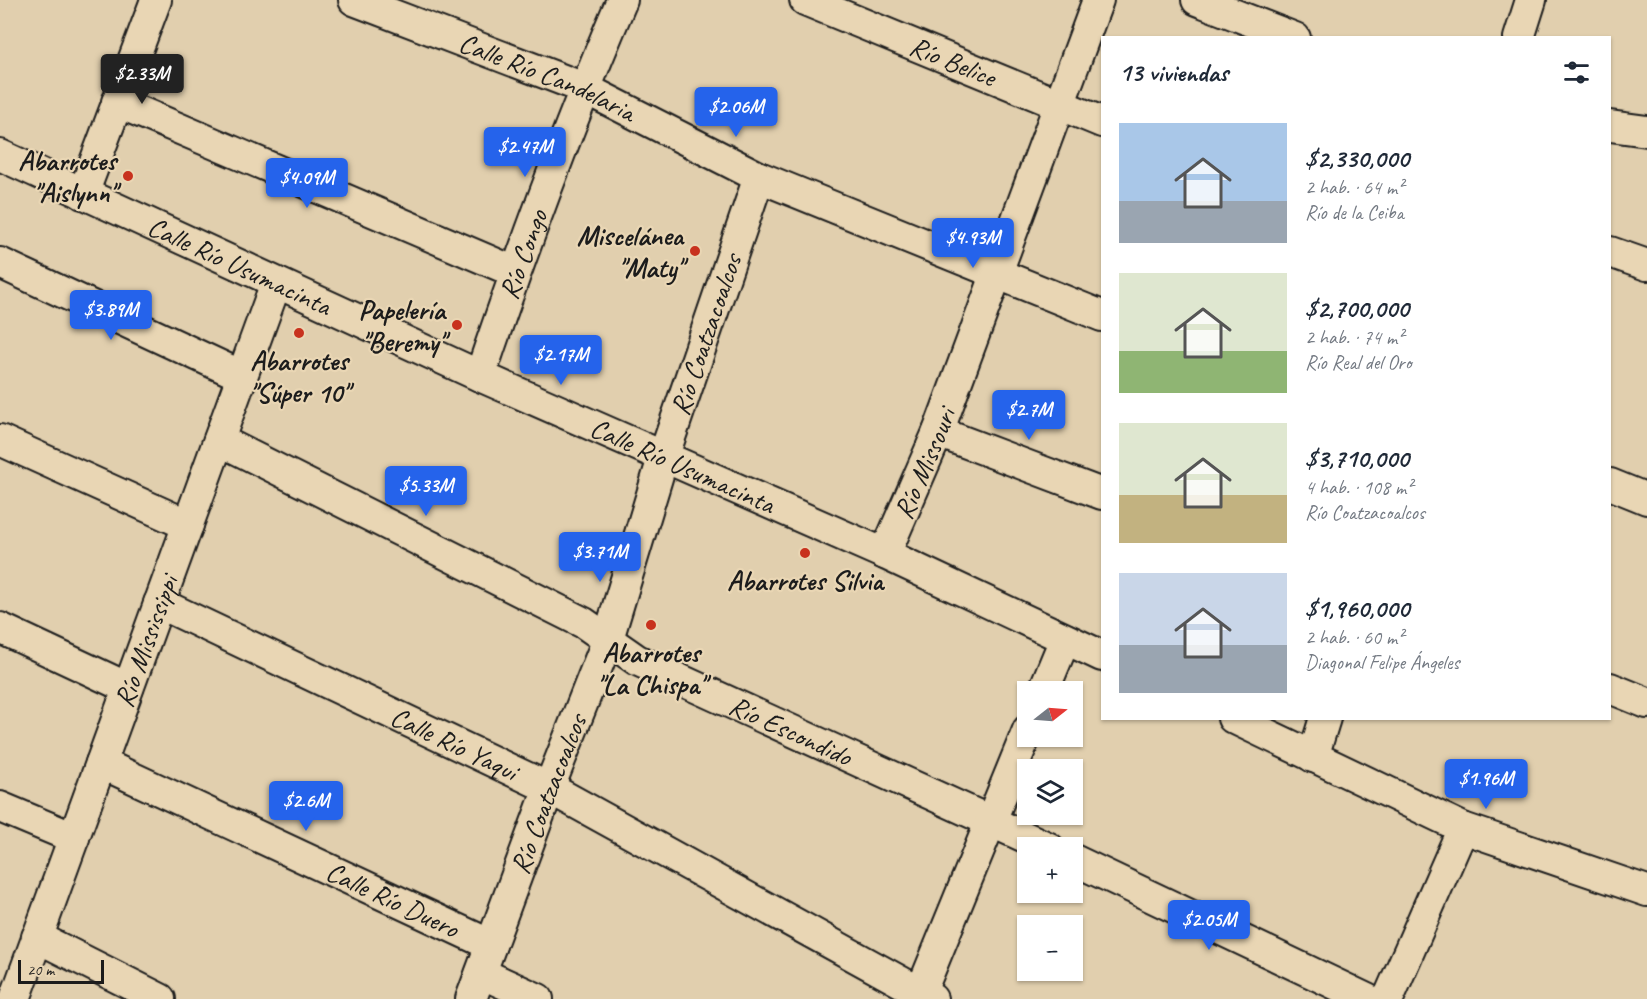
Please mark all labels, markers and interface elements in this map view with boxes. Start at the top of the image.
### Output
street label: Calle Río Candelaria [454,24,644,130]
street label: Río Belice [905,28,1003,95]
pin: $2.33M [93,54,191,105]
text: 13 viviendas [1119,56,1228,89]
icon: filters [1560,56,1593,89]
text: $2.33M [115,61,169,86]
pin: $2.06M [687,87,785,138]
text: $2.06M [709,94,763,119]
pin: $2.47M [476,127,574,178]
text: $2.47M [498,134,552,159]
text: $2,330,000 [1305,142,1409,175]
place label: Abarrotes "Aislynn" [18,143,122,210]
icon: home [1167,147,1239,219]
pin: $4.09M [258,158,356,209]
text: $4.09M [280,165,334,190]
marker: Abarrotes "Aislynn" [121,169,135,183]
text: 2 hab. · 64 m² [1305,175,1403,200]
text: Río de la Ceiba [1305,200,1404,225]
street label: Río Congo [490,203,555,304]
street label: Calle Río Usumacinta [143,208,339,323]
place label: Miscelánea "Maty" [577,218,689,286]
pin: $4.93M [924,218,1022,269]
text: $4.93M [946,225,1000,250]
marker: Miscelánea "Maty" [688,244,702,258]
street label: Río Coatzacoalcos [662,247,750,419]
pin: $3.89M [62,290,160,341]
place label: Papelería "Beremy" [358,292,451,359]
text: $2,700,000 [1305,292,1409,325]
text: $3.89M [84,297,138,322]
icon: home [1167,297,1239,369]
marker: Papelería "Beremy" [450,318,464,332]
text: 2 hab. · 74 m² [1305,325,1403,350]
marker: Abarrotes "Súper 10" [292,326,306,340]
pin: $2.17M [512,335,610,386]
text: $2.17M [534,342,588,367]
place label: Abarrotes "Súper 10" [249,343,355,410]
text: Río Real del Oro [1305,350,1412,375]
pin: $2.7M [987,390,1071,441]
text: $2.7M [1006,397,1052,422]
street label: Río Missouri [885,399,964,524]
street label: Calle Río Usumacinta [585,409,782,522]
text: $3,710,000 [1305,442,1409,475]
icon: home [1167,447,1239,519]
pin: $5.33M [377,466,475,517]
text: $5.33M [399,473,453,498]
text: 4 hab. · 108 m² [1305,475,1412,500]
text: Río Coatzacoalcos [1305,500,1425,525]
pin: $3.71M [551,532,649,583]
text: $3.71M [573,539,627,564]
marker: Abarrotes Silvia [798,546,812,560]
place label: Abarrotes Silvia [727,563,885,598]
street label: Río Mississippi [105,567,187,712]
text: $1,960,000 [1305,592,1409,625]
icon: home [1167,597,1239,669]
marker: Abarrotes "La Chispa" [644,618,658,632]
text: 2 hab. · 60 m² [1305,625,1403,650]
place label: Abarrotes "La Chispa" [596,635,712,702]
text: Diagonal Felipe Ángeles [1305,650,1459,675]
north arrow [1017,681,1083,747]
map controls [1017,681,1083,981]
street label: Río Escondido [724,687,860,774]
street label: Calle Río Yaqui [385,698,527,790]
street label: Río Coatzacoalcos [501,707,595,878]
button: layers [1017,759,1083,825]
pin: $1.96M [1437,759,1535,810]
text: $1.96M [1459,766,1513,791]
pin: $2.6M [264,781,348,832]
text: $2.6M [283,788,329,813]
button: + [1017,837,1083,903]
street label: Calle Río Duero [321,853,467,946]
pin: $2.05M [1160,900,1258,951]
text: $2.05M [1182,907,1236,932]
button: − [1017,915,1083,981]
scale bar [18,957,104,984]
text: 20 m [27,960,54,980]

